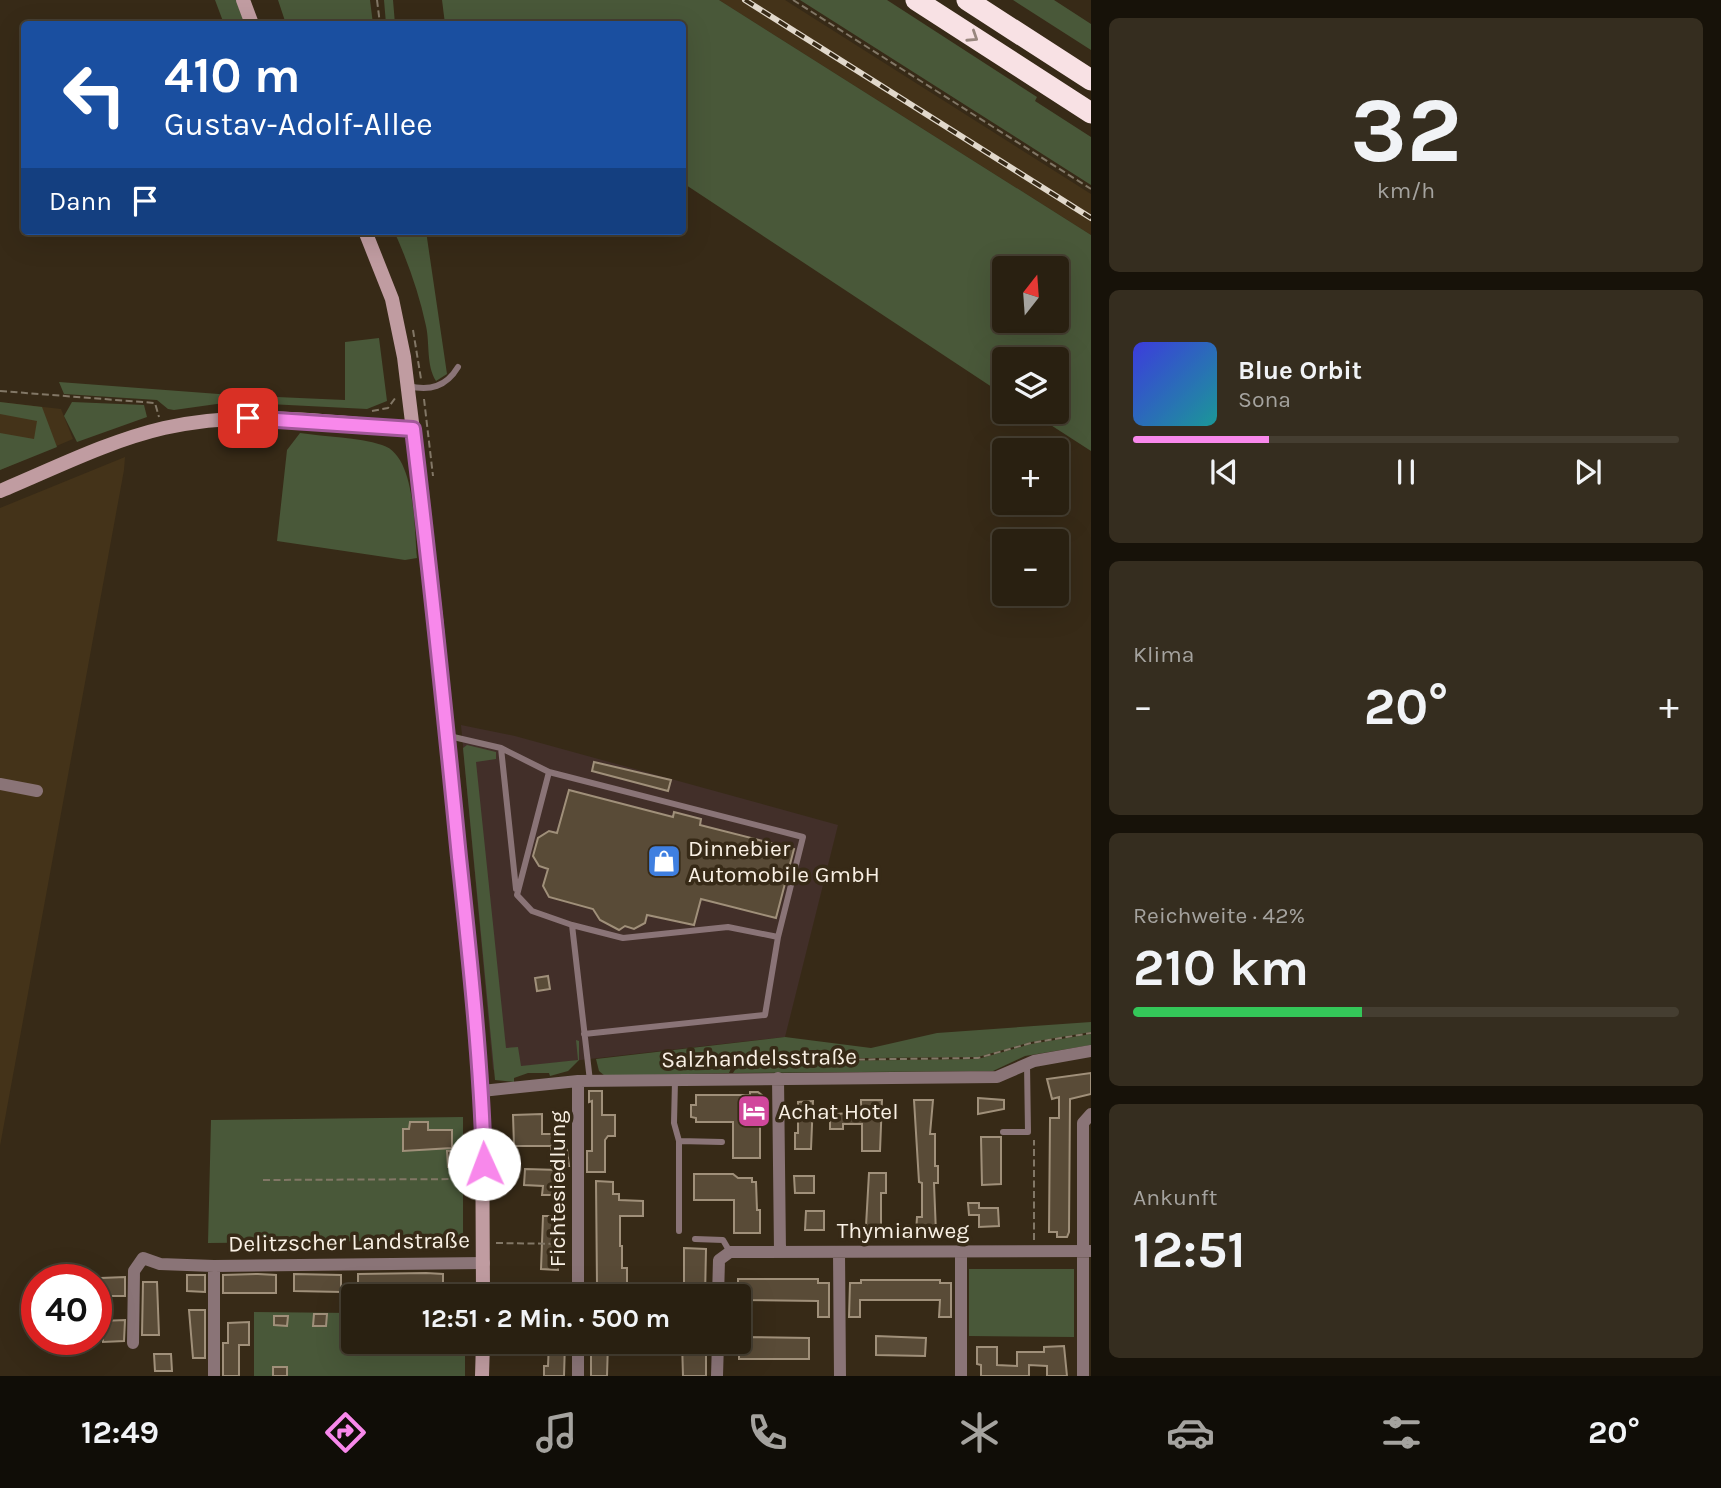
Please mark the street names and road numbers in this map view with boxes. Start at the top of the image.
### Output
street label: Salzhandelsstraße [661,1043,857,1073]
street label: Fichtesiedlung [544,1111,571,1267]
street label: Thymianweg [837,1217,969,1244]
street label: Delitzscher Landstraße [228,1226,470,1258]

